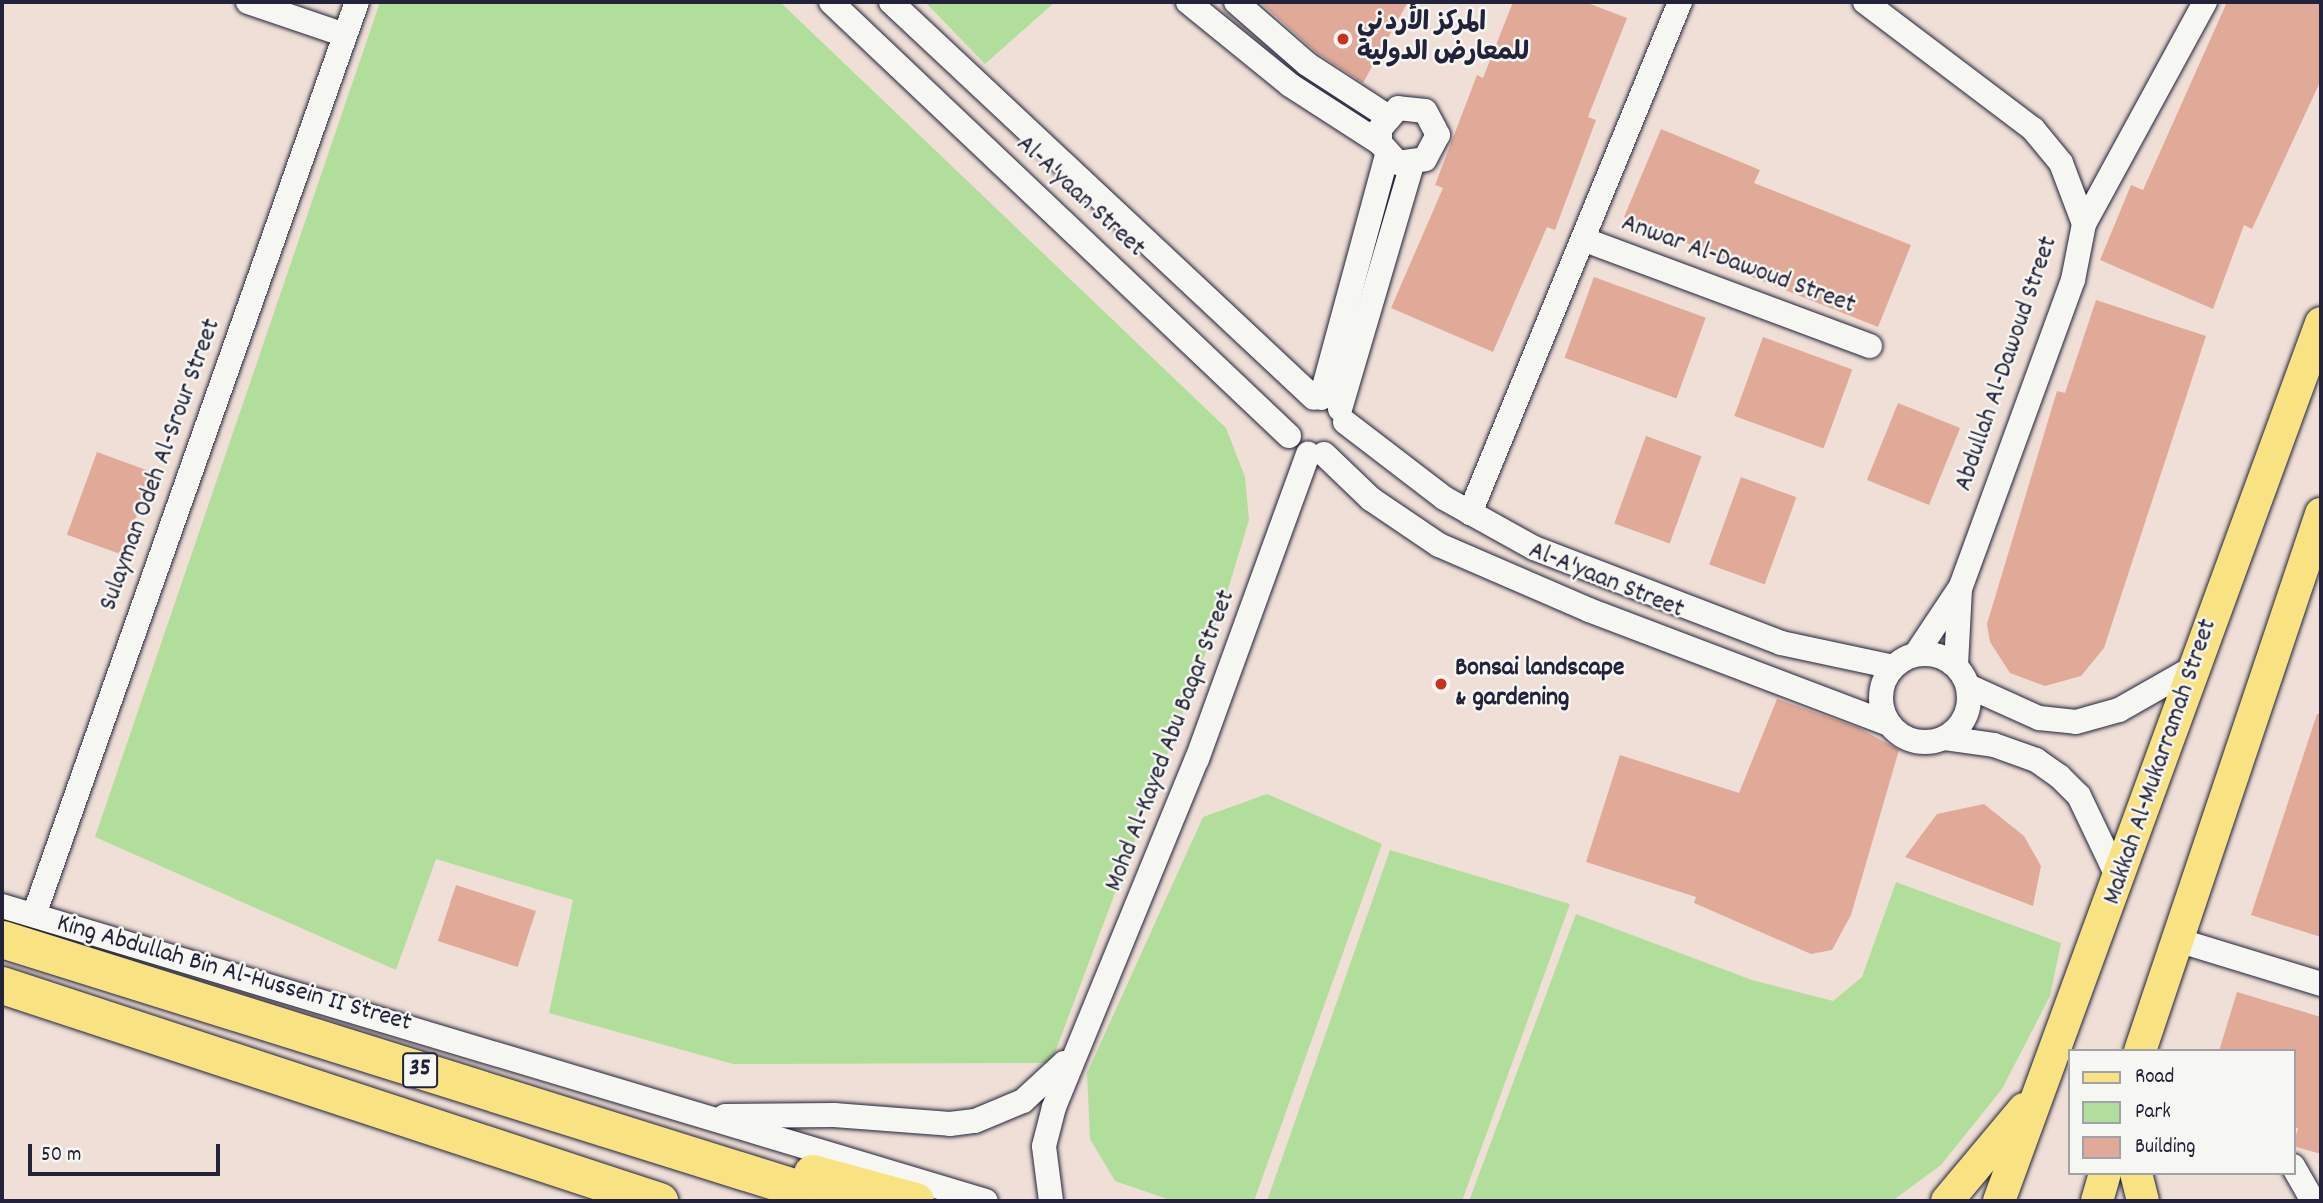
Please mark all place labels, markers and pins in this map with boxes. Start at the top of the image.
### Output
place label: المركز الأردني للمعارض الدولية [1357,8,1529,70]
marker: المركز الأردني للمعارض الدولية [1335,31,1351,47]
place label: Bonsai landscape & gardening [1455,653,1624,714]
marker: Bonsai landscape & gardening [1433,676,1449,692]

